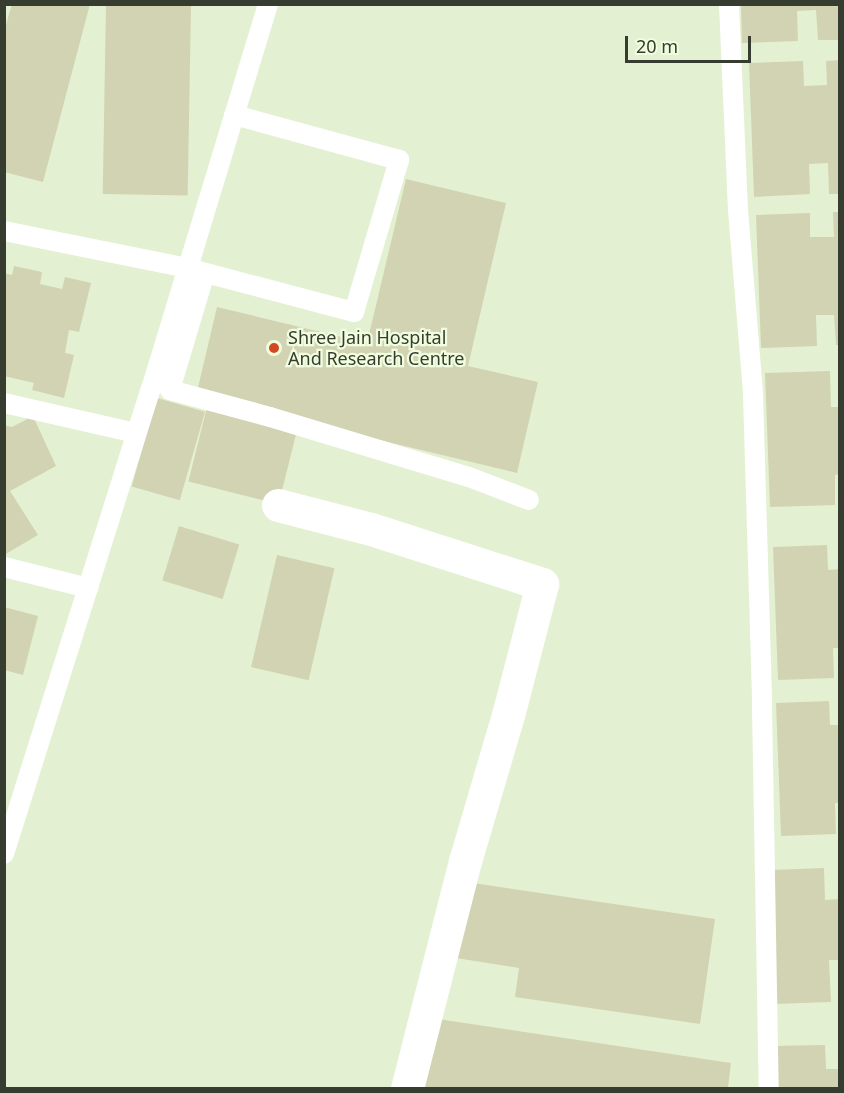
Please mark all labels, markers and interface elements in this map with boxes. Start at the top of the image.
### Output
scale bar [628,24,754,62]
text: 20 m [636,34,678,58]
place label: Shree Jain Hospital And Research Centre [288,327,464,370]
marker: Shree Jain Hospital And Research Centre [265,339,283,357]

